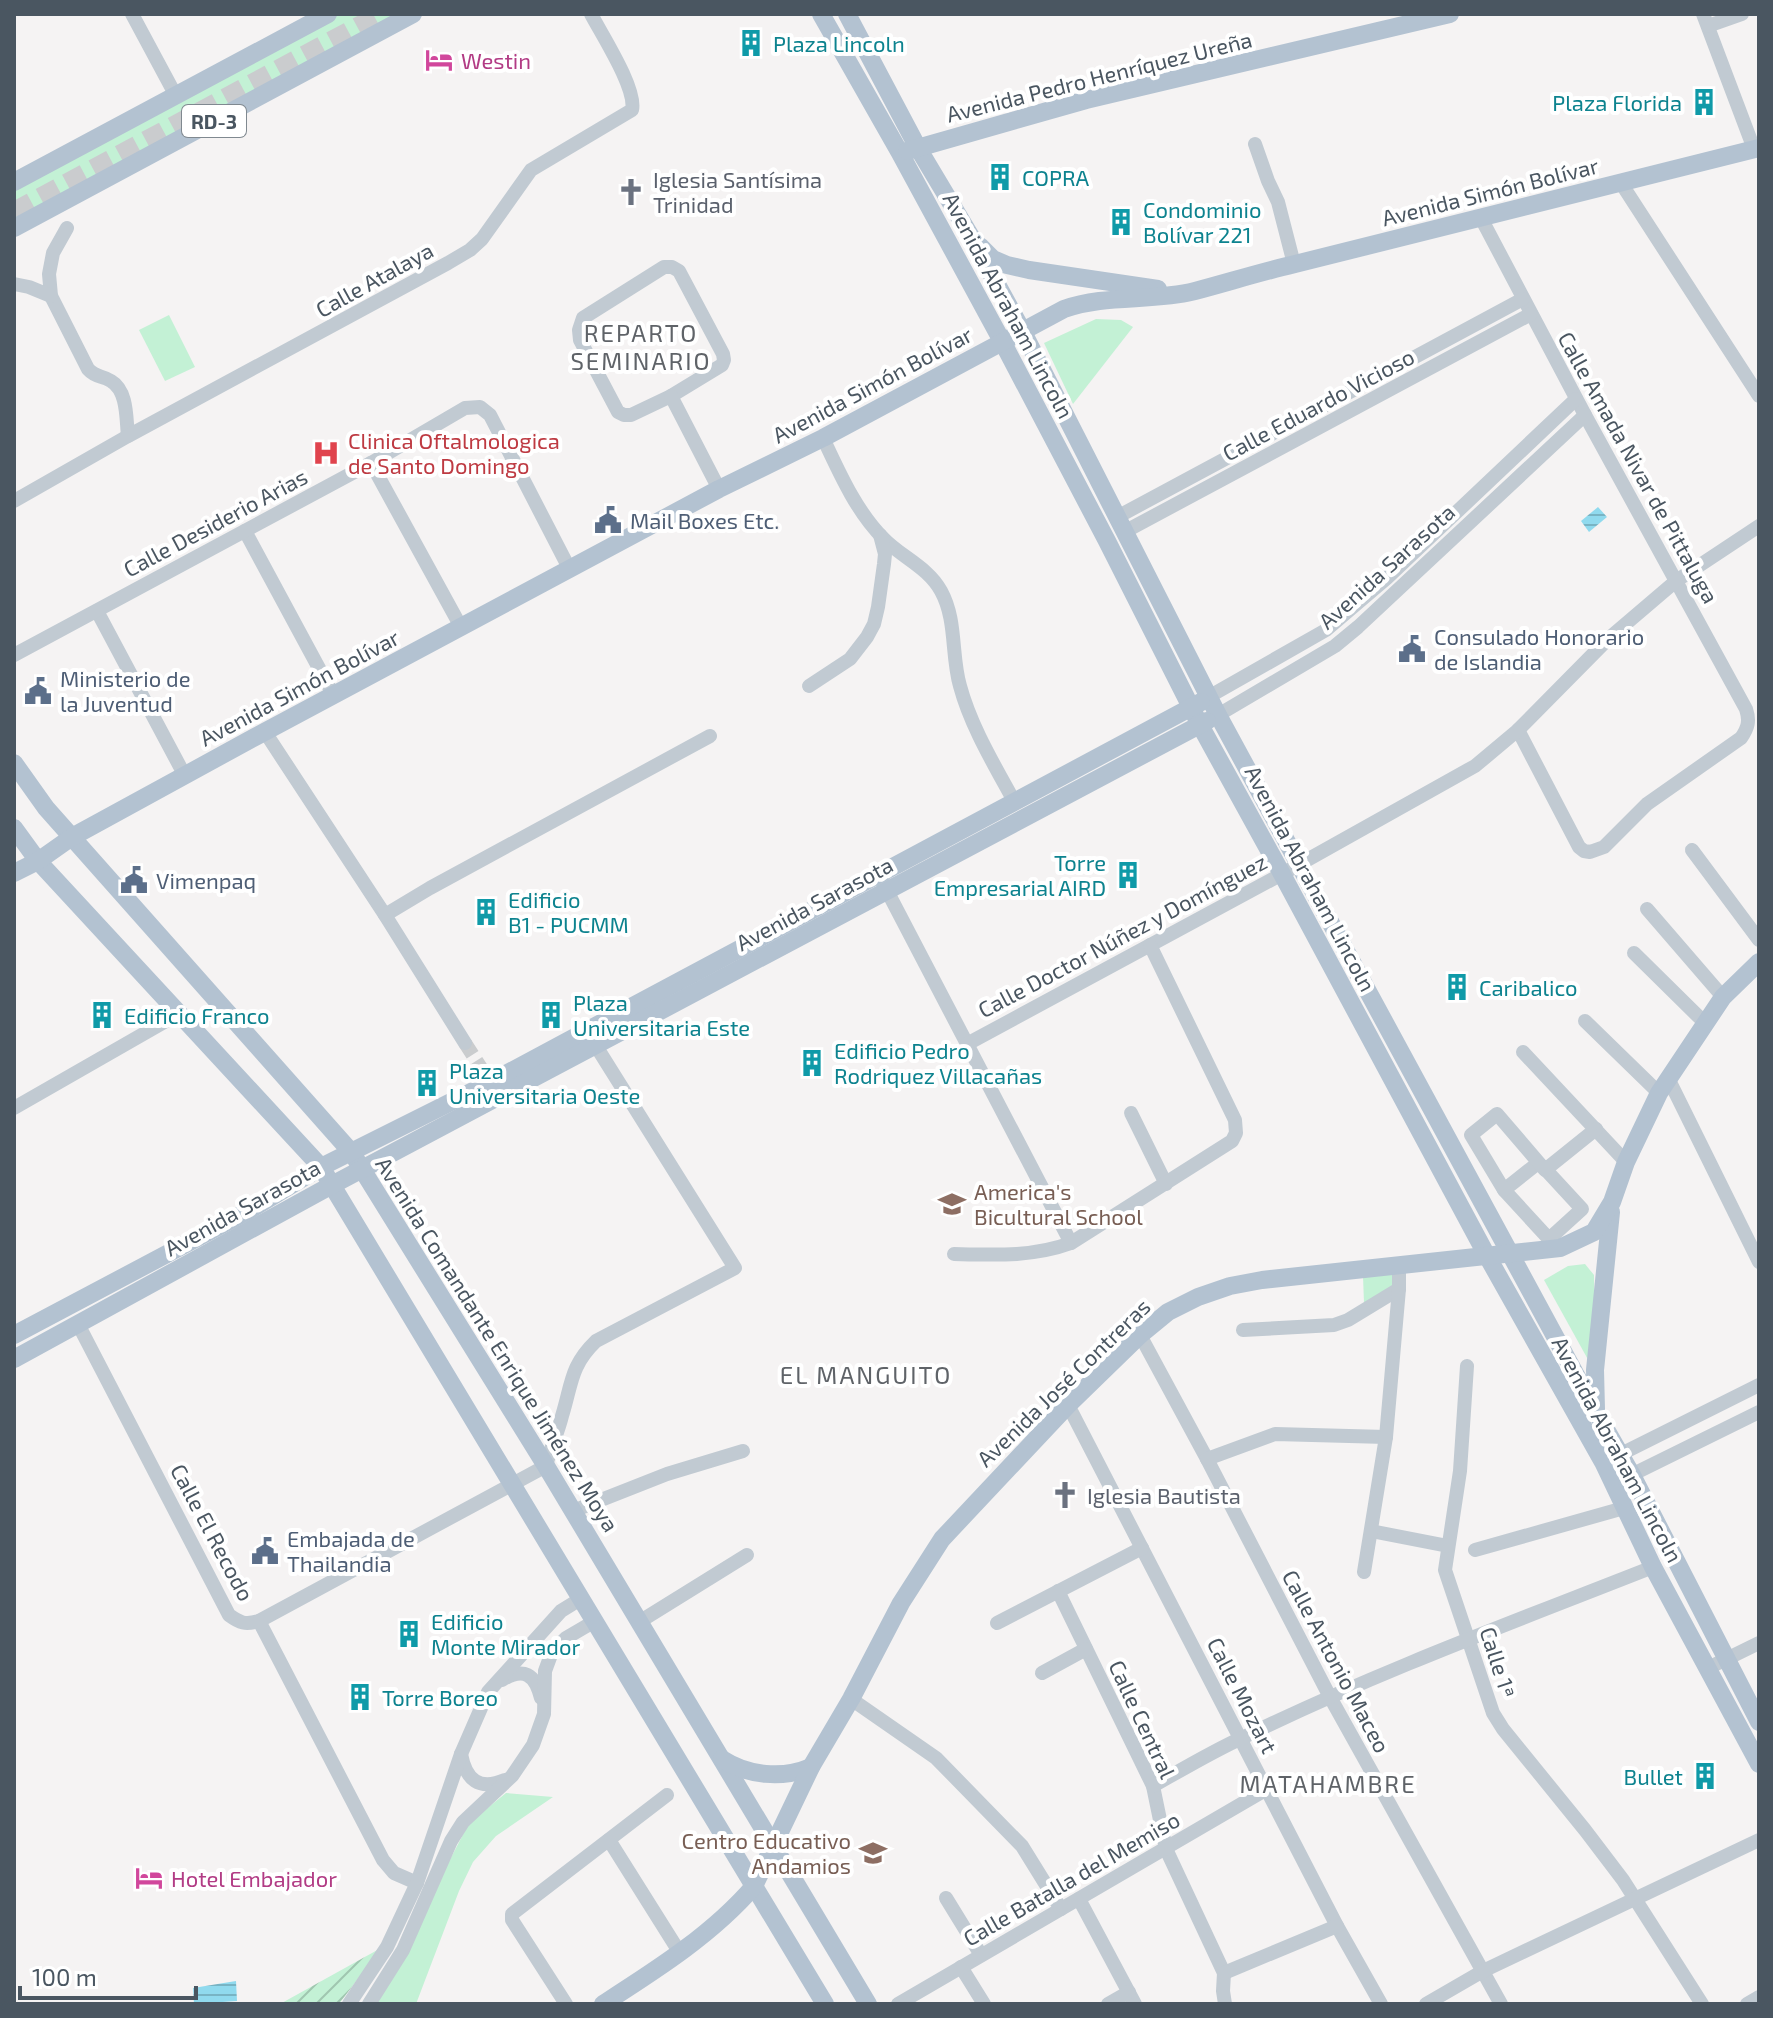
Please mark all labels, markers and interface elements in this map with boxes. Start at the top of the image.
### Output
street label: Avenida Pedro Henríquez Ureña [943,25,1255,127]
building icon: Plaza Lincoln [736,28,766,58]
place label: Plaza Lincoln [773,30,905,56]
hotel icon: Westin [424,45,454,75]
place label: Westin [461,47,531,73]
building icon: Plaza Florida [1689,87,1719,117]
place label: Plaza Florida [1552,89,1682,115]
road number: RD-3 [182,105,246,137]
street label: Avenida Simón Bolívar [1379,151,1601,231]
building icon: COPRA [985,162,1015,192]
place label: COPRA [1022,164,1090,190]
place label: Iglesia Santísima Trinidad [653,166,822,217]
church icon: Iglesia Santísima Trinidad [616,177,646,207]
street label: Avenida Abraham Lincoln [938,188,1080,422]
place label: Condominio Bolívar 221 [1143,196,1261,247]
building icon: Condominio Bolívar 221 [1106,207,1136,237]
street label: Calle Atalaya [311,236,437,322]
district label: REPARTO SEMINARIO [570,318,712,375]
street label: Avenida Simón Bolívar [768,320,976,448]
street label: Calle Amada Nivar de Pittaluga [1553,327,1725,607]
street label: Calle Eduardo Vicioso [1218,342,1418,466]
place label: Clinica Oftalmologica de Santo Domingo [348,427,560,478]
hospital icon: Clinica Oftalmologica de Santo Domingo [311,438,341,468]
street label: Calle Desiderio Arias [119,463,311,581]
street label: Avenida Sarasota [1313,498,1459,634]
public building icon: Mail Boxes Etc. [593,505,623,535]
place label: Mail Boxes Etc. [630,507,779,533]
street label: Avenida Simón Bolívar [195,623,403,751]
place label: Consulado Honorario de Islandia [1434,623,1644,674]
public building icon: Consulado Honorario de Islandia [1397,634,1427,664]
place label: Ministerio de la Juventud [60,665,190,716]
public building icon: Ministerio de la Juventud [23,676,53,706]
street label: Avenida Abraham Lincoln [1240,761,1382,995]
street label: Calle Doctor Núñez y Domínguez [973,848,1271,1022]
place label: Torre Empresarial AIRD [934,849,1106,900]
street label: Avenida Sarasota [731,851,897,955]
building icon: Torre Empresarial AIRD [1113,860,1143,890]
public building icon: Vimenpaq [119,865,149,895]
place label: Vimenpaq [156,867,256,893]
place label: Edificio B1 - PUCMM [508,886,629,937]
building icon: Edificio B1 - PUCMM [471,897,501,927]
building icon: Caribalico [1442,972,1472,1002]
place label: Caribalico [1479,974,1578,1000]
place label: Plaza Universitaria Este [573,989,750,1040]
building icon: Edificio Franco [87,1000,117,1030]
building icon: Plaza Universitaria Este [536,1000,566,1030]
place label: Edificio Franco [124,1002,270,1028]
place label: Edificio Pedro Rodriquez Villacañas [834,1037,1042,1088]
building icon: Edificio Pedro Rodriquez Villacañas [797,1048,827,1078]
place label: Plaza Universitaria Oeste [449,1057,640,1108]
building icon: Plaza Universitaria Oeste [412,1068,442,1098]
street label: Avenida Comandante Enrique Jiménez Moya [371,1152,625,1536]
street label: Avenida Sarasota [160,1153,324,1261]
place label: America's Bicultural School [974,1178,1143,1229]
school or university icon: America's Bicultural School [937,1189,967,1219]
street label: Avenida José Contreras [971,1293,1155,1471]
street label: Avenida Abraham Lincoln [1547,1332,1689,1566]
district label: EL MANGUITO [780,1360,952,1389]
street label: Calle El Recodo [166,1459,260,1605]
church icon: Iglesia Bautista [1050,1480,1080,1510]
place label: Iglesia Bautista [1087,1482,1241,1508]
place label: Embajada de Thailandia [287,1525,415,1576]
public building icon: Embajada de Thailandia [250,1536,280,1566]
street label: Calle Antonio Maceo [1278,1565,1396,1757]
place label: Edificio Monte Mirador [431,1608,580,1659]
building icon: Edificio Monte Mirador [394,1619,424,1649]
street label: Calle 1ª [1475,1623,1523,1701]
street label: Calle Mozart [1203,1633,1283,1757]
street label: Calle Central [1104,1656,1182,1783]
building icon: Torre Boreo [345,1682,375,1712]
place label: Torre Boreo [382,1684,498,1710]
building icon: Bullet [1690,1761,1720,1791]
place label: Bullet [1624,1763,1683,1789]
district label: MATAHAMBRE [1239,1769,1417,1798]
street label: Calle Batalla del Memiso [958,1805,1184,1951]
place label: Centro Educativo Andamios [681,1827,851,1878]
school or university icon: Centro Educativo Andamios [858,1838,888,1868]
hotel icon: Hotel Embajador [134,1863,164,1893]
place label: Hotel Embajador [171,1865,337,1892]
scale bar [20,1950,196,2000]
text: 100 m [32,1962,97,1991]

